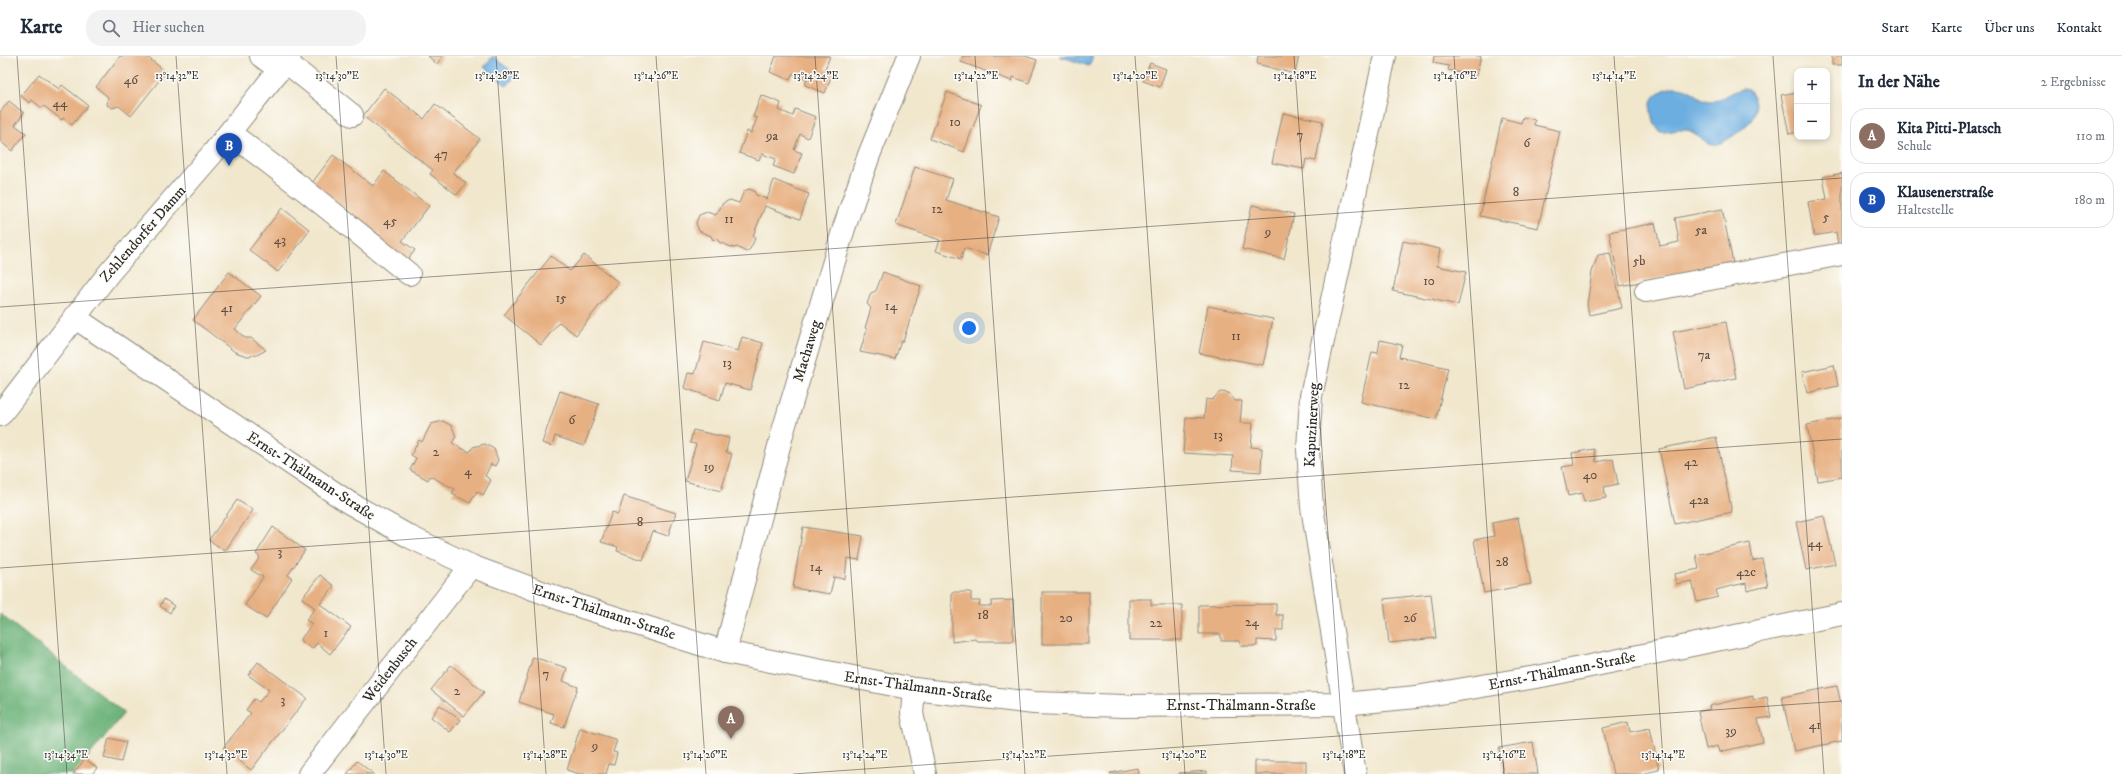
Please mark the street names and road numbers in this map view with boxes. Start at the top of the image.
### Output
street label: Zehlendorfer Damm [96,182,190,286]
street label: Machaweg [789,317,826,384]
street label: Kapuzinerweg [1300,381,1324,468]
street label: Ernst-Thälmann-Straße [243,427,379,525]
street label: Ernst-Thälmann-Straße [530,580,678,644]
street label: Weidenbusch [358,633,422,707]
street label: Ernst-Thälmann-Straße [1487,647,1637,695]
street label: Ernst-Thälmann-Straße [843,667,993,707]
street label: Ernst-Thälmann-Straße [1166,696,1316,715]

